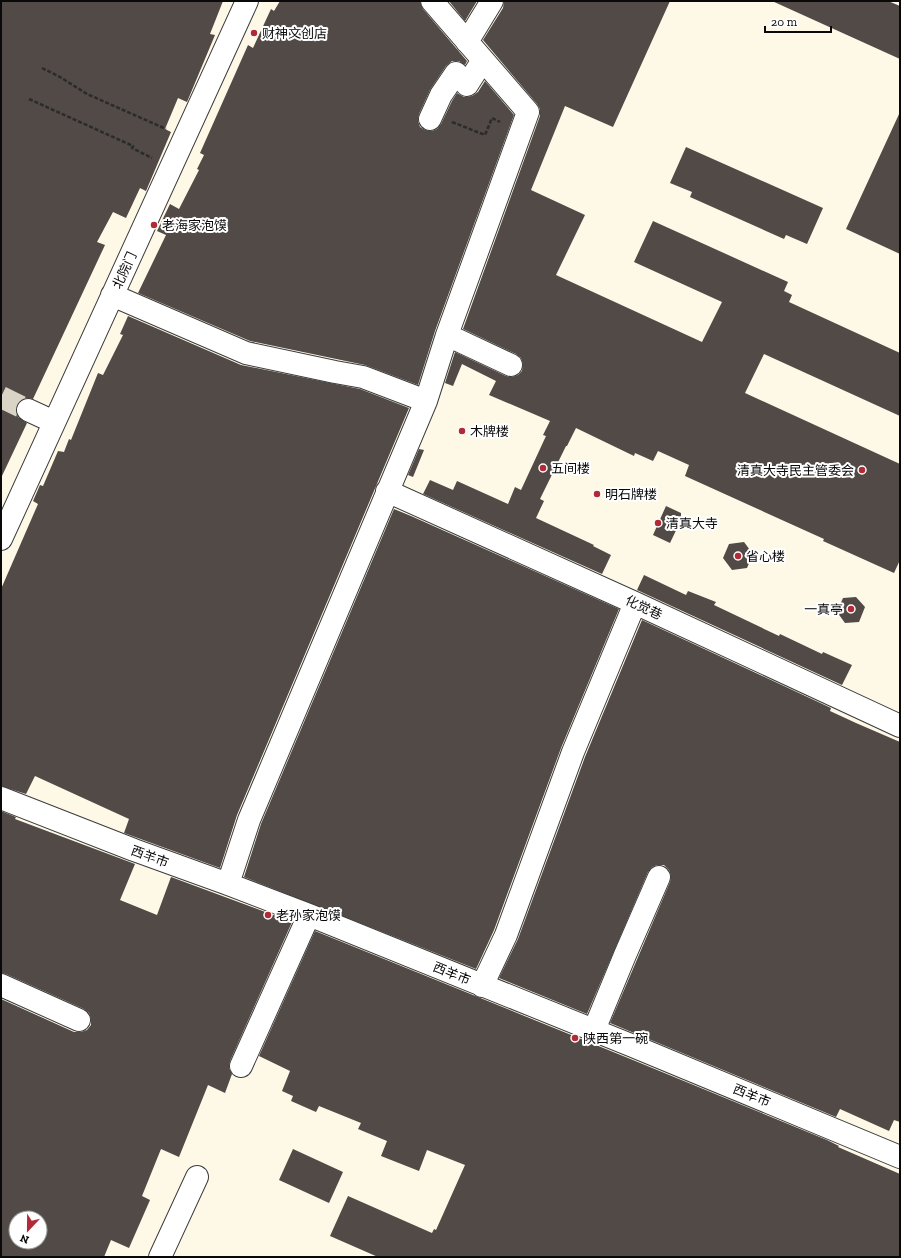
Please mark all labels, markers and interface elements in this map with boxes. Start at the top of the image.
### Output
scale bar [765,8,831,34]
text: 20 m [771,15,798,29]
place label: 财神文创店 [262,26,327,41]
marker: 财神文创店 [249,28,259,38]
place label: 老海家泡馍 [162,218,227,233]
marker: 老海家泡馍 [149,220,159,230]
street label: 北院门 [109,249,139,291]
place label: 木牌楼 [470,424,509,439]
marker: 木牌楼 [457,426,467,436]
place label: 五间楼 [551,461,590,476]
marker: 五间楼 [538,463,548,473]
place label: 清真大寺民主管委会 [737,463,854,478]
marker: 清真大寺民主管委会 [857,465,867,475]
place label: 明石牌楼 [605,487,657,502]
marker: 明石牌楼 [592,489,602,499]
place label: 清真大寺 [666,516,718,531]
marker: 清真大寺 [653,518,663,528]
place label: 省心楼 [746,549,785,564]
marker: 省心楼 [733,551,743,561]
street label: 化觉巷 [623,592,665,622]
place label: 一真亭 [804,602,843,617]
marker: 一真亭 [846,604,856,614]
street label: 西羊市 [129,843,171,870]
place label: 老孙家泡馍 [276,908,341,923]
marker: 老孙家泡馍 [263,910,273,920]
street label: 西羊市 [431,959,473,988]
place label: 陕西第一碗 [583,1031,648,1046]
marker: 陕西第一碗 [570,1033,580,1043]
street label: 西羊市 [731,1081,773,1110]
north arrow [8,1210,48,1250]
text: N [18,1231,31,1246]

